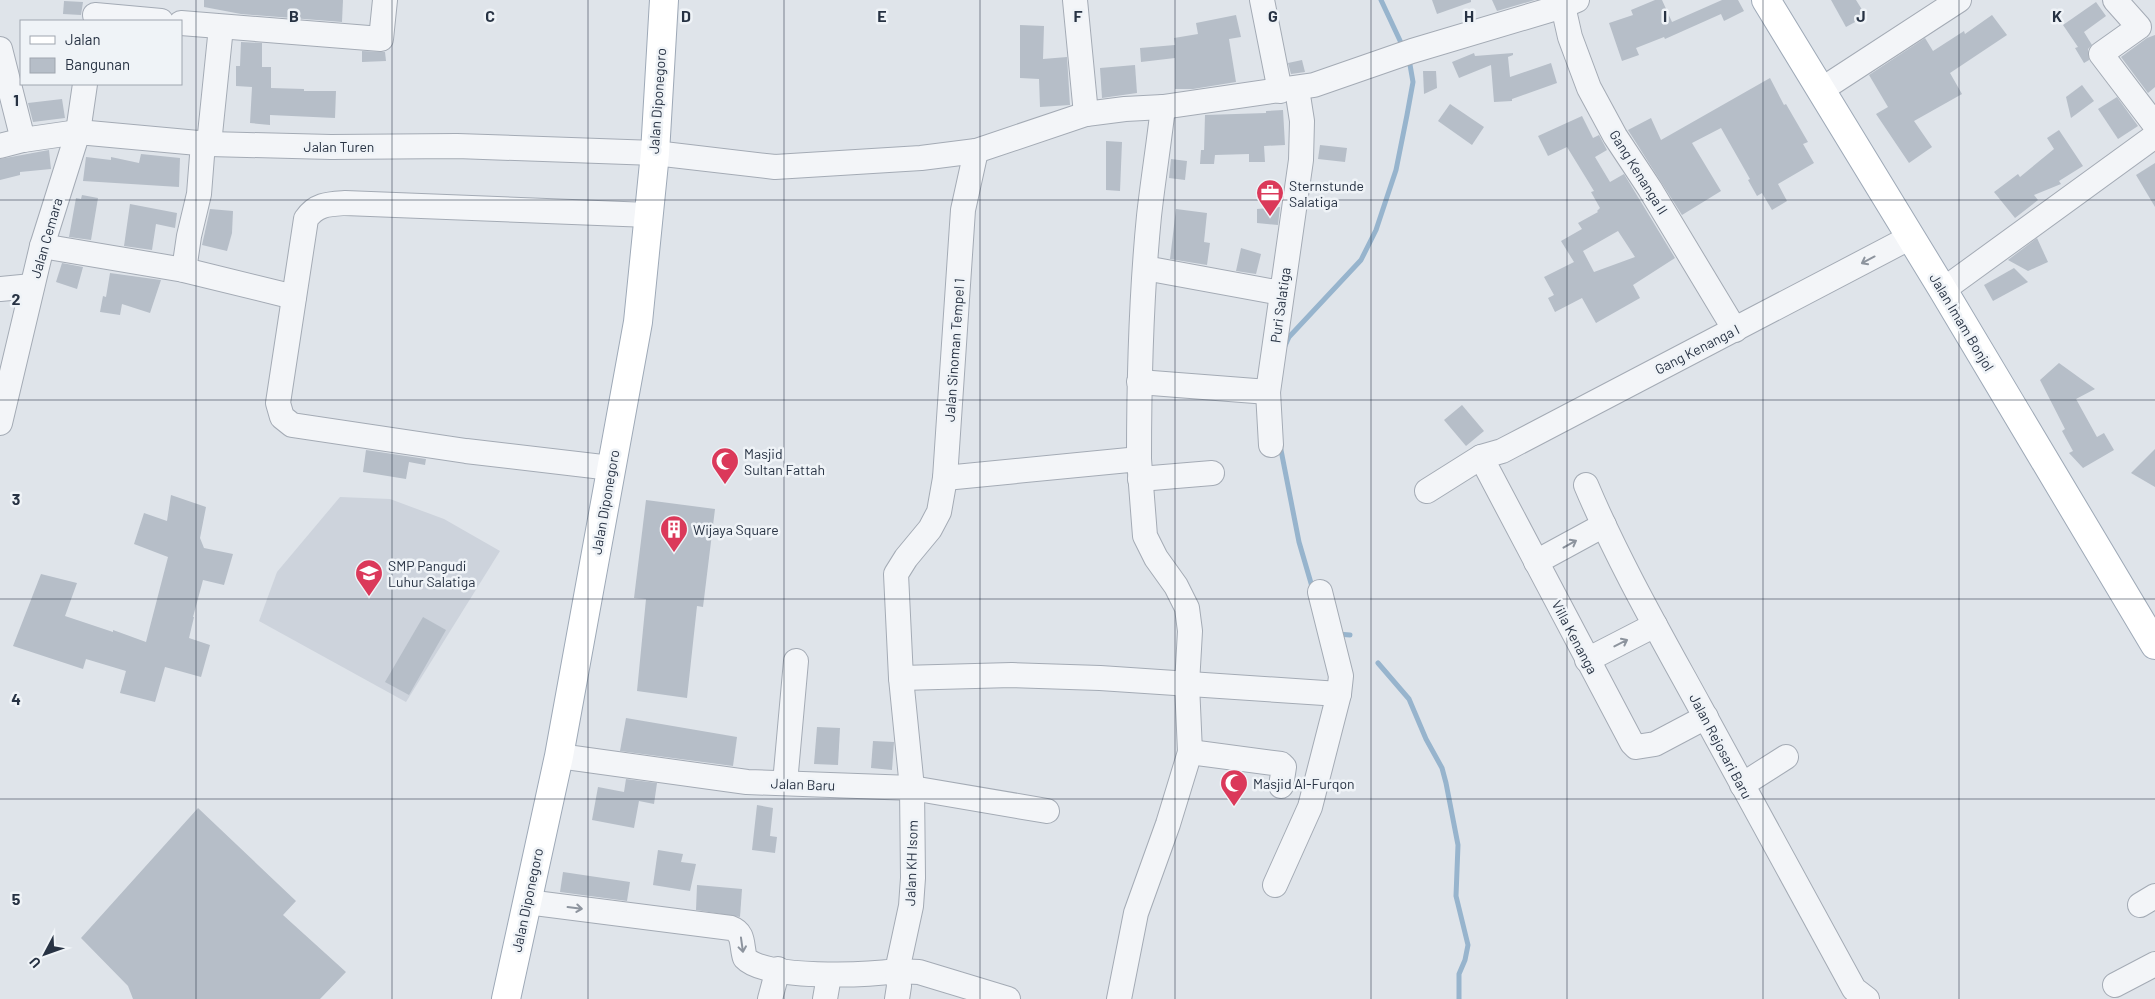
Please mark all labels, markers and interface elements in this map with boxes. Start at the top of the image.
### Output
text: B [289,6,299,25]
text: C [485,6,495,25]
text: D [681,6,691,25]
text: E [877,6,887,25]
text: F [1074,6,1083,25]
text: G [1268,6,1278,25]
text: H [1464,6,1474,25]
text: I [1663,6,1667,25]
text: J [1856,6,1866,25]
text: K [2052,6,2062,25]
legend [20,20,182,85]
text: Jalan [65,30,101,48]
street label: Jalan Diponegoro [645,47,669,155]
text: Bangunan [65,55,130,73]
text: 1 [13,90,19,109]
street label: Gang Kenanga II [1606,127,1672,217]
street label: Jalan Turen [304,138,374,155]
place label: Sternstunde Salatiga [1289,177,1364,210]
office icon: Sternstunde Salatiga [1255,178,1285,217]
street label: Jalan Cemara [26,196,66,280]
one-way arrow [1861,255,1875,265]
street label: Puri Salatiga [1266,266,1294,344]
street label: Jalan Imam Bonjol [1926,270,1998,374]
street label: Jalan Sinoman Tempel 1 [941,278,967,422]
text: 2 [12,289,21,308]
street label: Gang Kenanga I [1652,320,1742,378]
place label: Masjid Sultan Fattah [744,445,825,478]
mosque icon: Masjid Sultan Fattah [710,446,740,485]
street label: Jalan Diponegoro [587,448,623,556]
text: 3 [12,489,20,508]
building icon: Wijaya Square [659,514,689,553]
place label: Wijaya Square [693,521,779,538]
one-way arrow [1563,538,1577,548]
place label: SMP Pangudi Luhur Salatiga [388,557,475,590]
school or university icon: SMP Pangudi Luhur Salatiga [354,558,384,597]
street label: Villa Kenanga [1549,597,1601,677]
one-way arrow [1613,638,1628,647]
text: 4 [11,689,21,708]
street label: Jalan Rejosari Baru [1686,690,1756,802]
mosque icon: Masjid Al-Furqon [1219,768,1249,807]
street label: Jalan Baru [771,774,835,794]
place label: Masjid Al-Furqon [1253,775,1355,792]
street label: Jalan KH Isom [901,820,921,906]
street label: Jalan Diponegoro [508,846,546,954]
text: 5 [12,889,21,908]
one-way arrow [567,903,583,913]
north arrow [20,929,70,979]
one-way arrow [738,937,748,953]
text: U [25,954,44,972]

